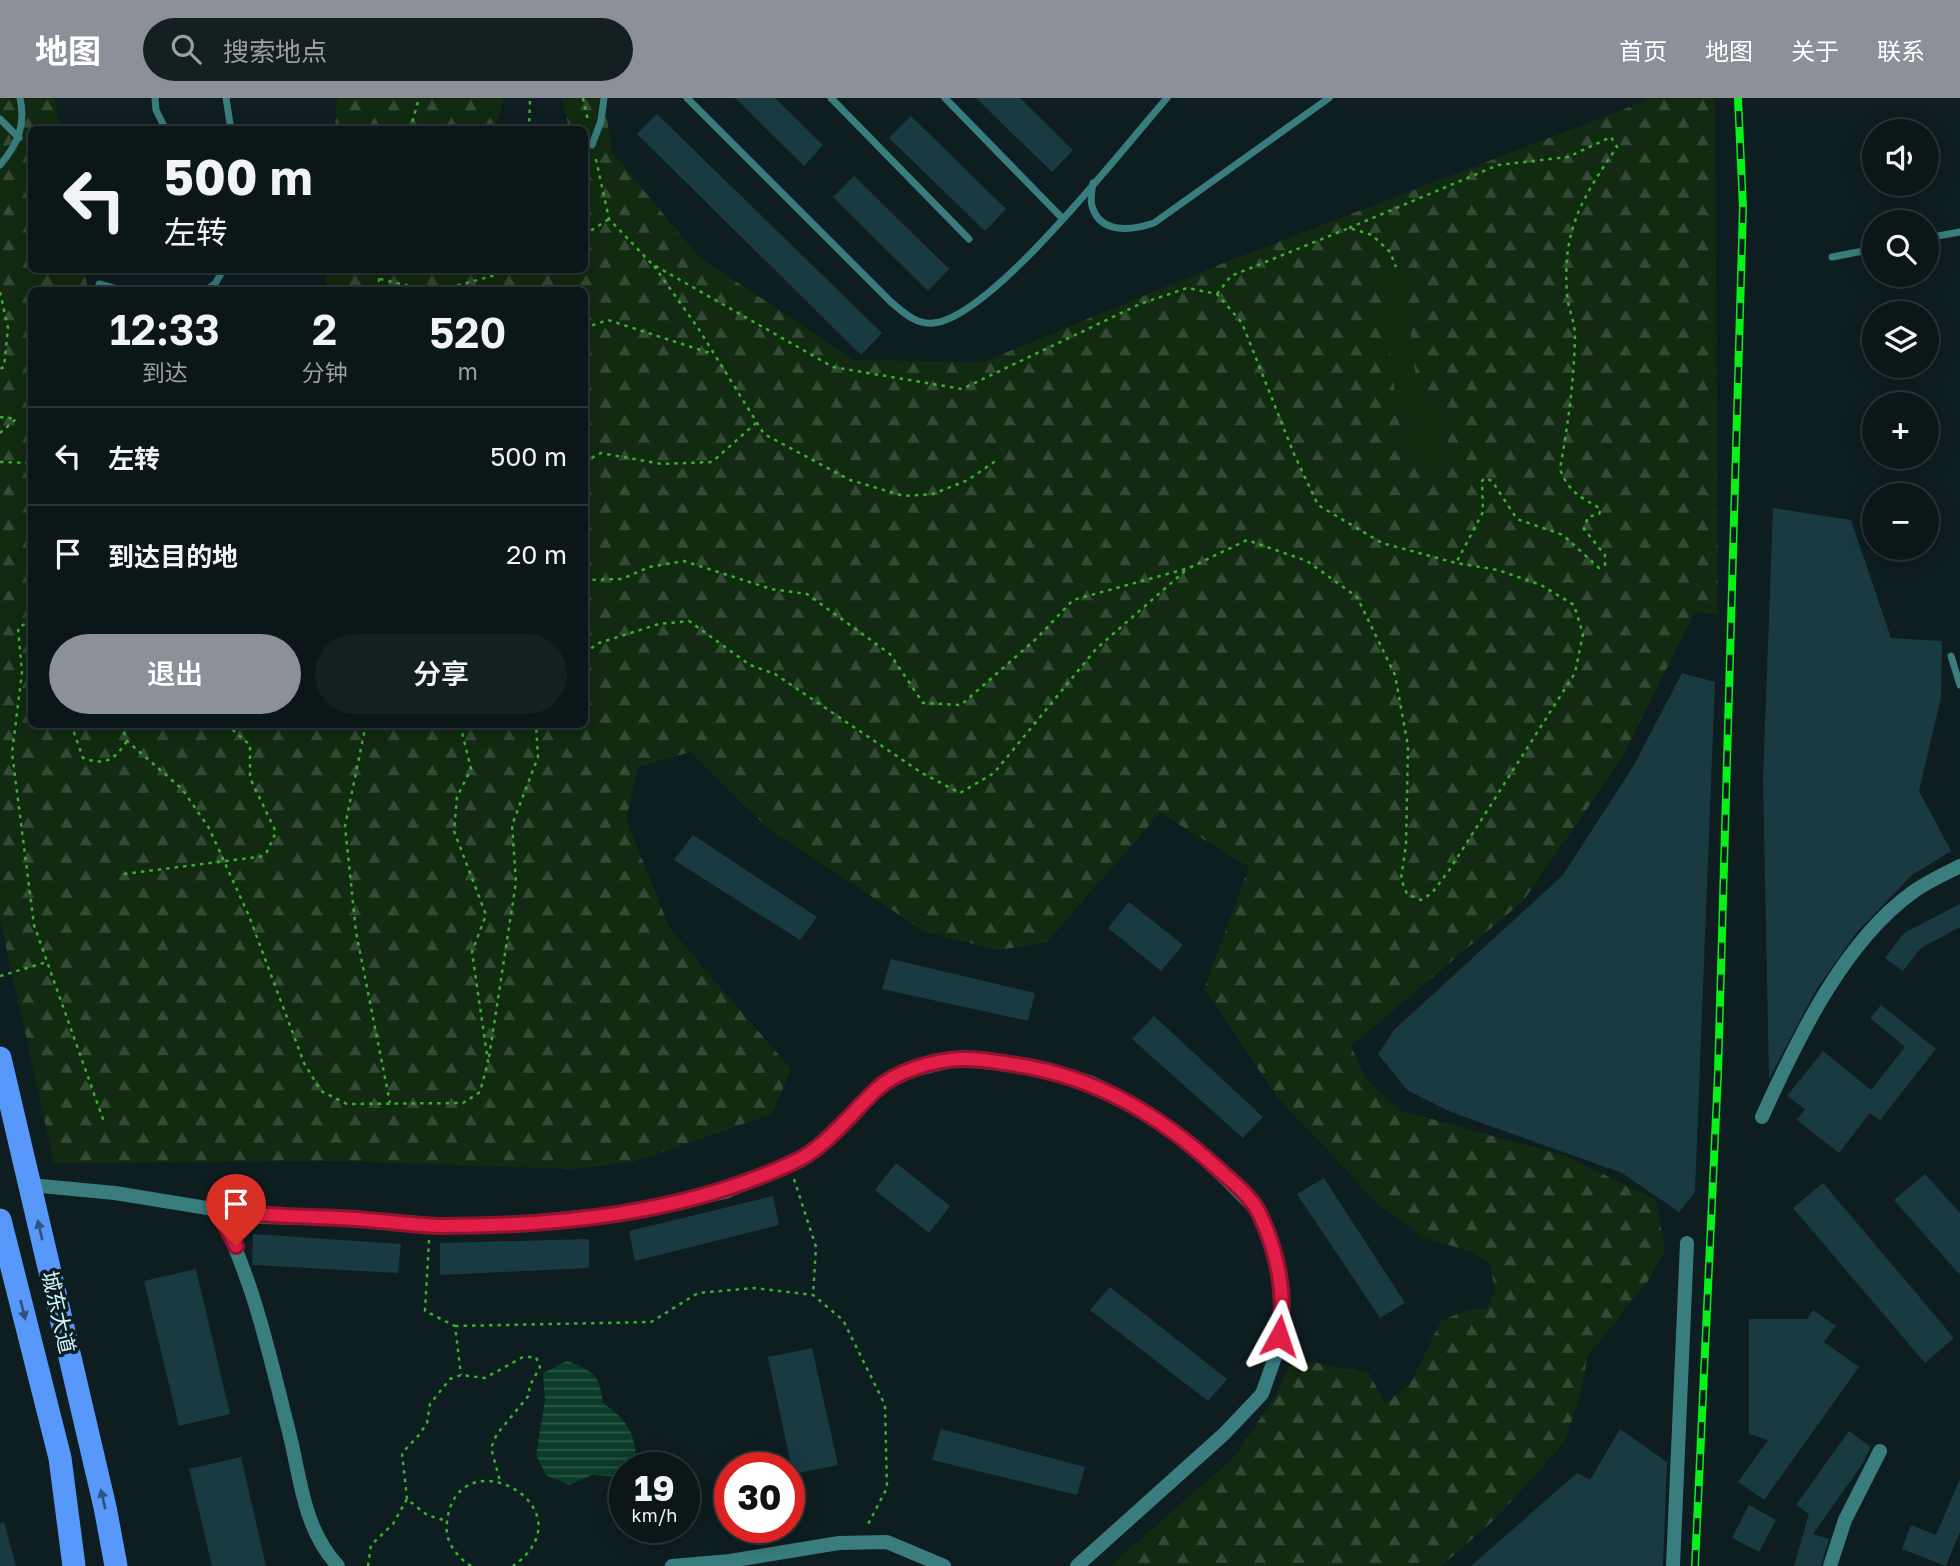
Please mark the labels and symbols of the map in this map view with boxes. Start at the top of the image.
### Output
pin [206,1174,266,1246]
one-way arrow [34,1219,45,1241]
street label: 城东大道 [37,1268,81,1356]
one-way arrow [18,1299,29,1321]
position arrow [1242,1299,1316,1373]
speed limit sign: 30 [714,1452,805,1543]
one-way arrow [98,1488,109,1510]

